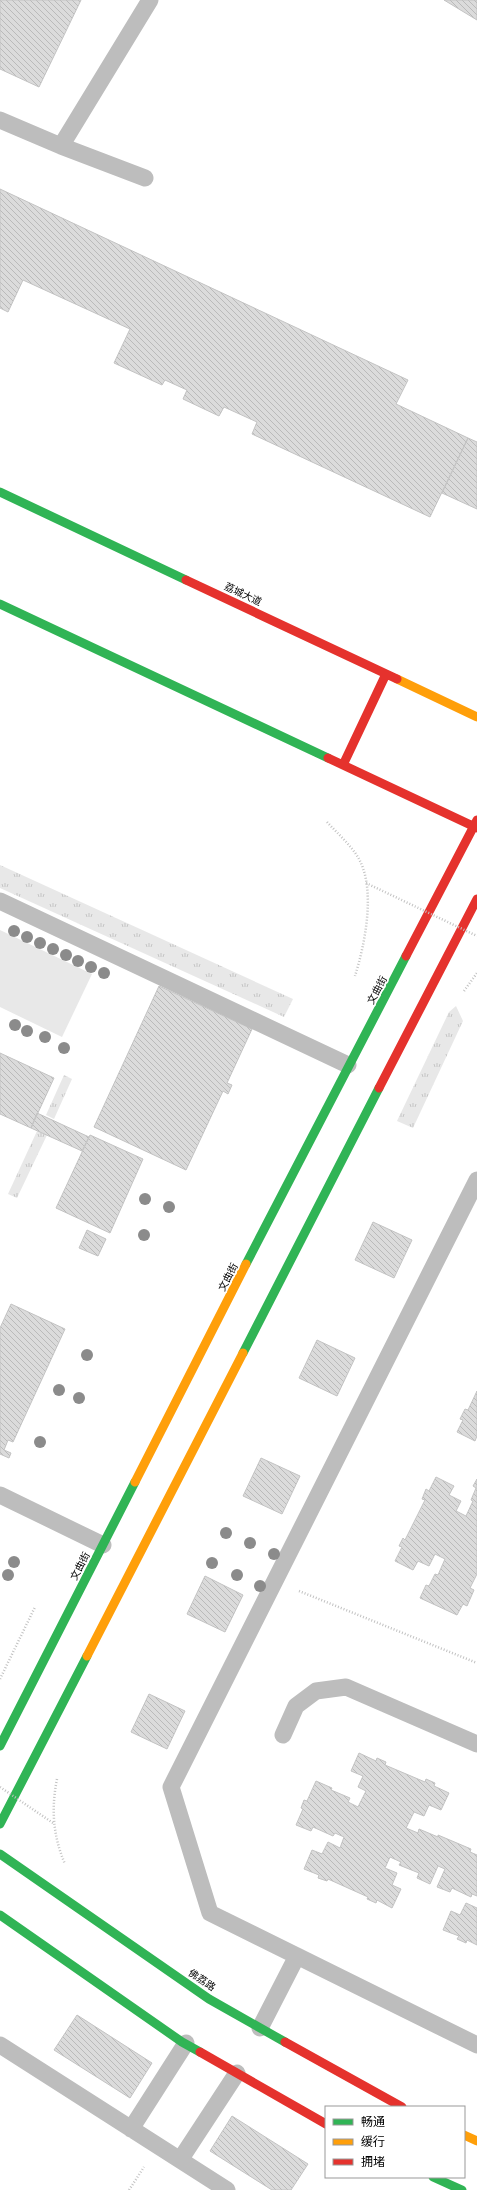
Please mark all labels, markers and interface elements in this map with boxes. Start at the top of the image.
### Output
street label: 荔城大道 [223,581,263,607]
street label: 文曲街 [365,974,389,1006]
street label: 文曲街 [216,1261,240,1293]
street label: 文曲街 [68,1550,92,1582]
street label: 佛荔路 [186,1966,218,1993]
legend [325,2106,465,2178]
text: 畅通 [361,2115,385,2129]
text: 缓行 [361,2135,385,2149]
text: 拥堵 [361,2155,385,2169]

